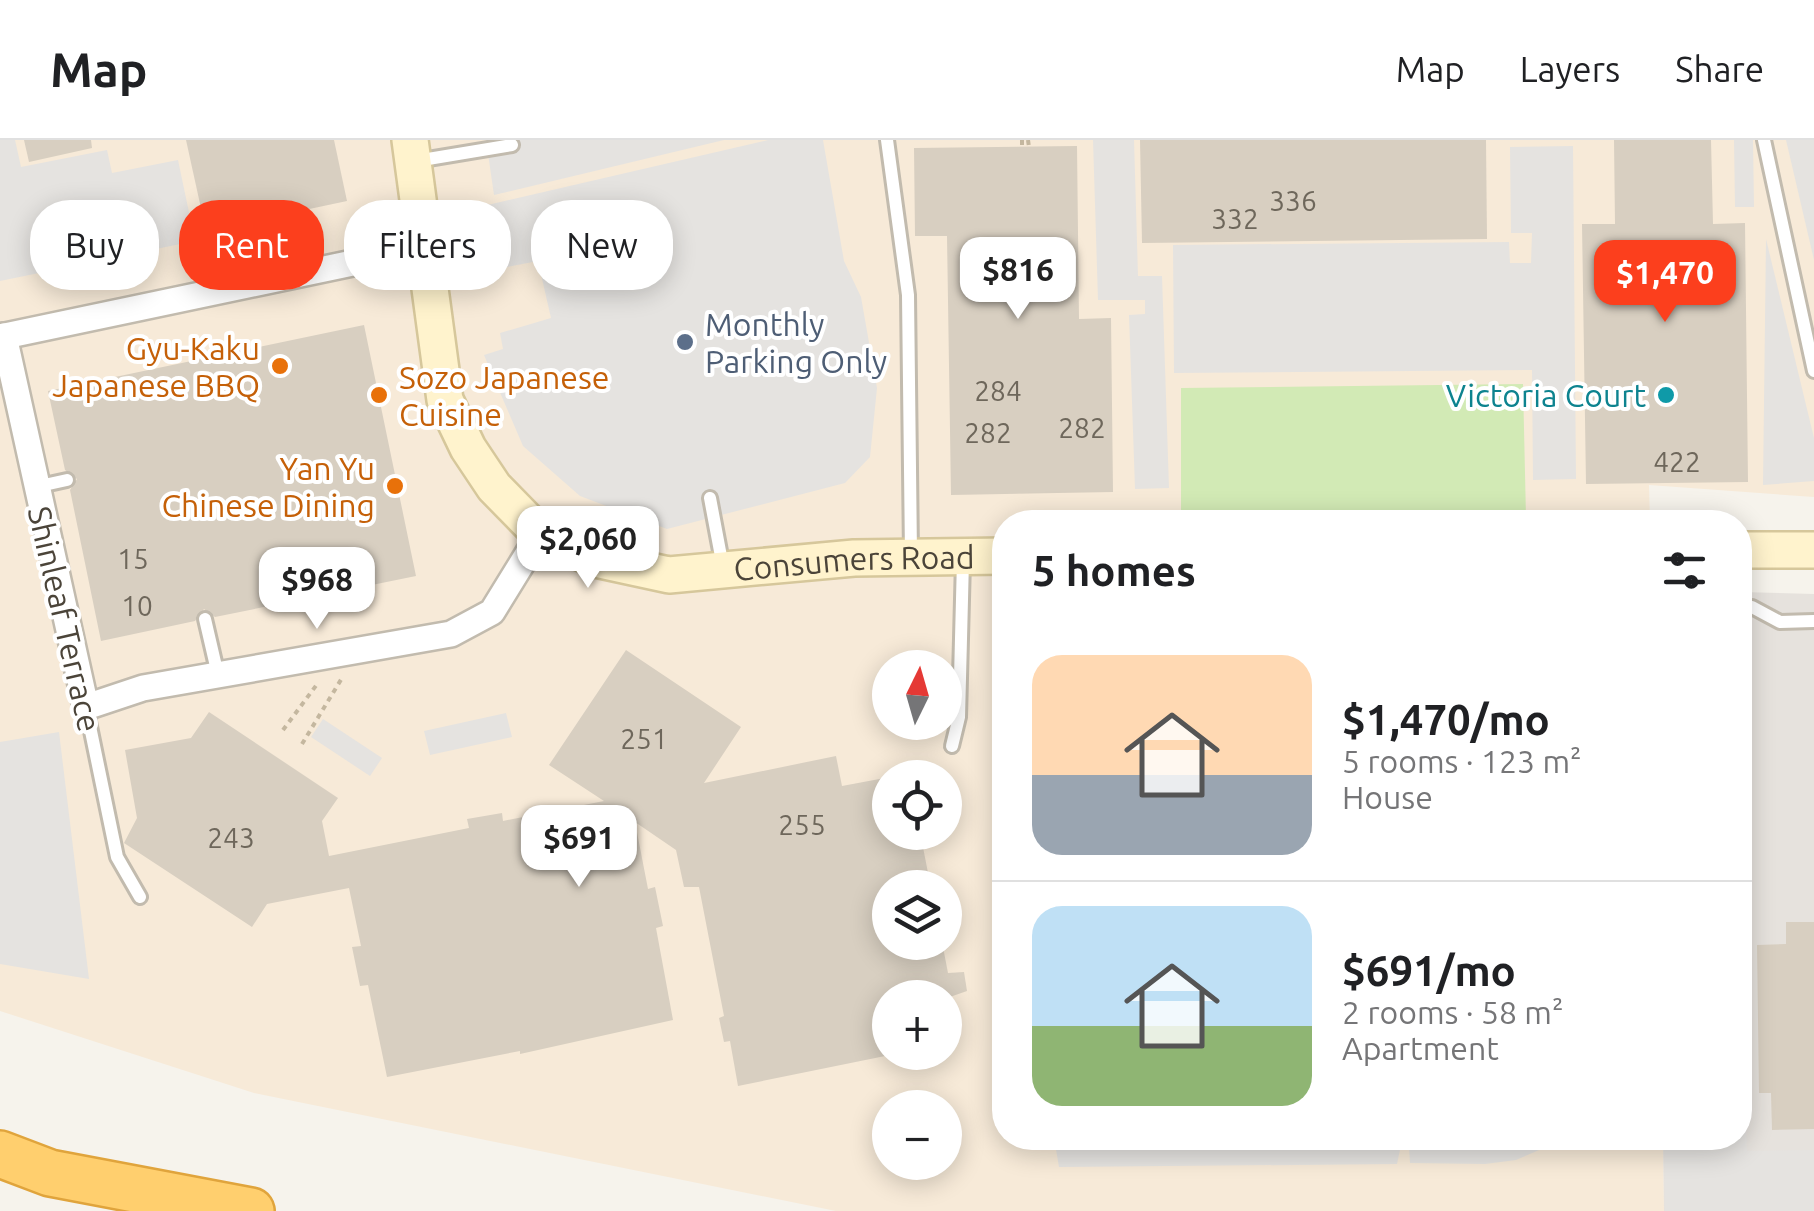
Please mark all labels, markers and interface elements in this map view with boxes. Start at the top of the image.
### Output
text: Map [50,42,148,96]
text: Map [1396,49,1465,89]
text: Layers [1520,49,1620,89]
text: Share [1675,49,1764,89]
house number: 336 [1269,185,1317,216]
chip: Buy [30,200,159,290]
chip: Rent [179,200,324,290]
chip: Filters [344,200,511,290]
chip: New [531,200,673,290]
house number: 332 [1211,203,1259,234]
pin: $816 [959,237,1077,322]
pin: $1,470 [1584,240,1746,325]
text: $816 [982,251,1054,287]
text: $1,470 [1616,254,1714,290]
place label: Monthly Parking Only [705,306,887,379]
place label: Gyu-Kaku Japanese BBQ [52,330,260,403]
marker: Monthly Parking Only [674,331,696,353]
marker: Gyu-Kaku Japanese BBQ [269,355,291,377]
place label: Sozo Japanese Cuisine [399,359,610,432]
house number: 284 [974,375,1022,406]
place label: Victoria Court [1446,377,1646,413]
marker: Sozo Japanese Cuisine [368,384,390,406]
marker: Victoria Court [1655,384,1677,406]
house number: 282 [1058,412,1106,443]
house number: 282 [964,417,1012,448]
house number: 422 [1653,446,1701,477]
place label: Yan Yu Chinese Dining [161,450,375,523]
marker: Yan Yu Chinese Dining [384,475,406,497]
street label: Shinleaf Terrace [22,503,108,735]
pin: $2,060 [507,506,669,591]
text: $2,060 [539,520,637,556]
street label: Consumers Road [732,538,975,587]
house number: 15 [117,543,149,574]
icon: filters [1657,543,1712,598]
pin: $968 [258,547,376,632]
text: 5 homes [1032,547,1196,594]
text: $968 [281,561,353,597]
house number: 10 [121,590,153,621]
north arrow [872,650,962,740]
map controls [872,650,962,1180]
icon: home [1112,695,1232,815]
text: $1,470/mo [1342,696,1550,743]
house number: 251 [620,723,668,754]
text: 5 rooms · 123 m² [1342,743,1582,779]
button: locate [872,760,962,850]
text: House [1342,779,1433,815]
pin: $691 [520,805,638,890]
house number: 255 [778,809,826,840]
text: $691 [543,819,615,855]
house number: 243 [207,822,255,853]
button: layers [872,870,962,960]
icon: home [1112,946,1232,1066]
text: $691/mo [1342,947,1516,994]
button: + [872,980,962,1070]
text: 2 rooms · 58 m² [1342,994,1563,1030]
text: Apartment [1342,1030,1499,1066]
button: − [872,1090,962,1180]

